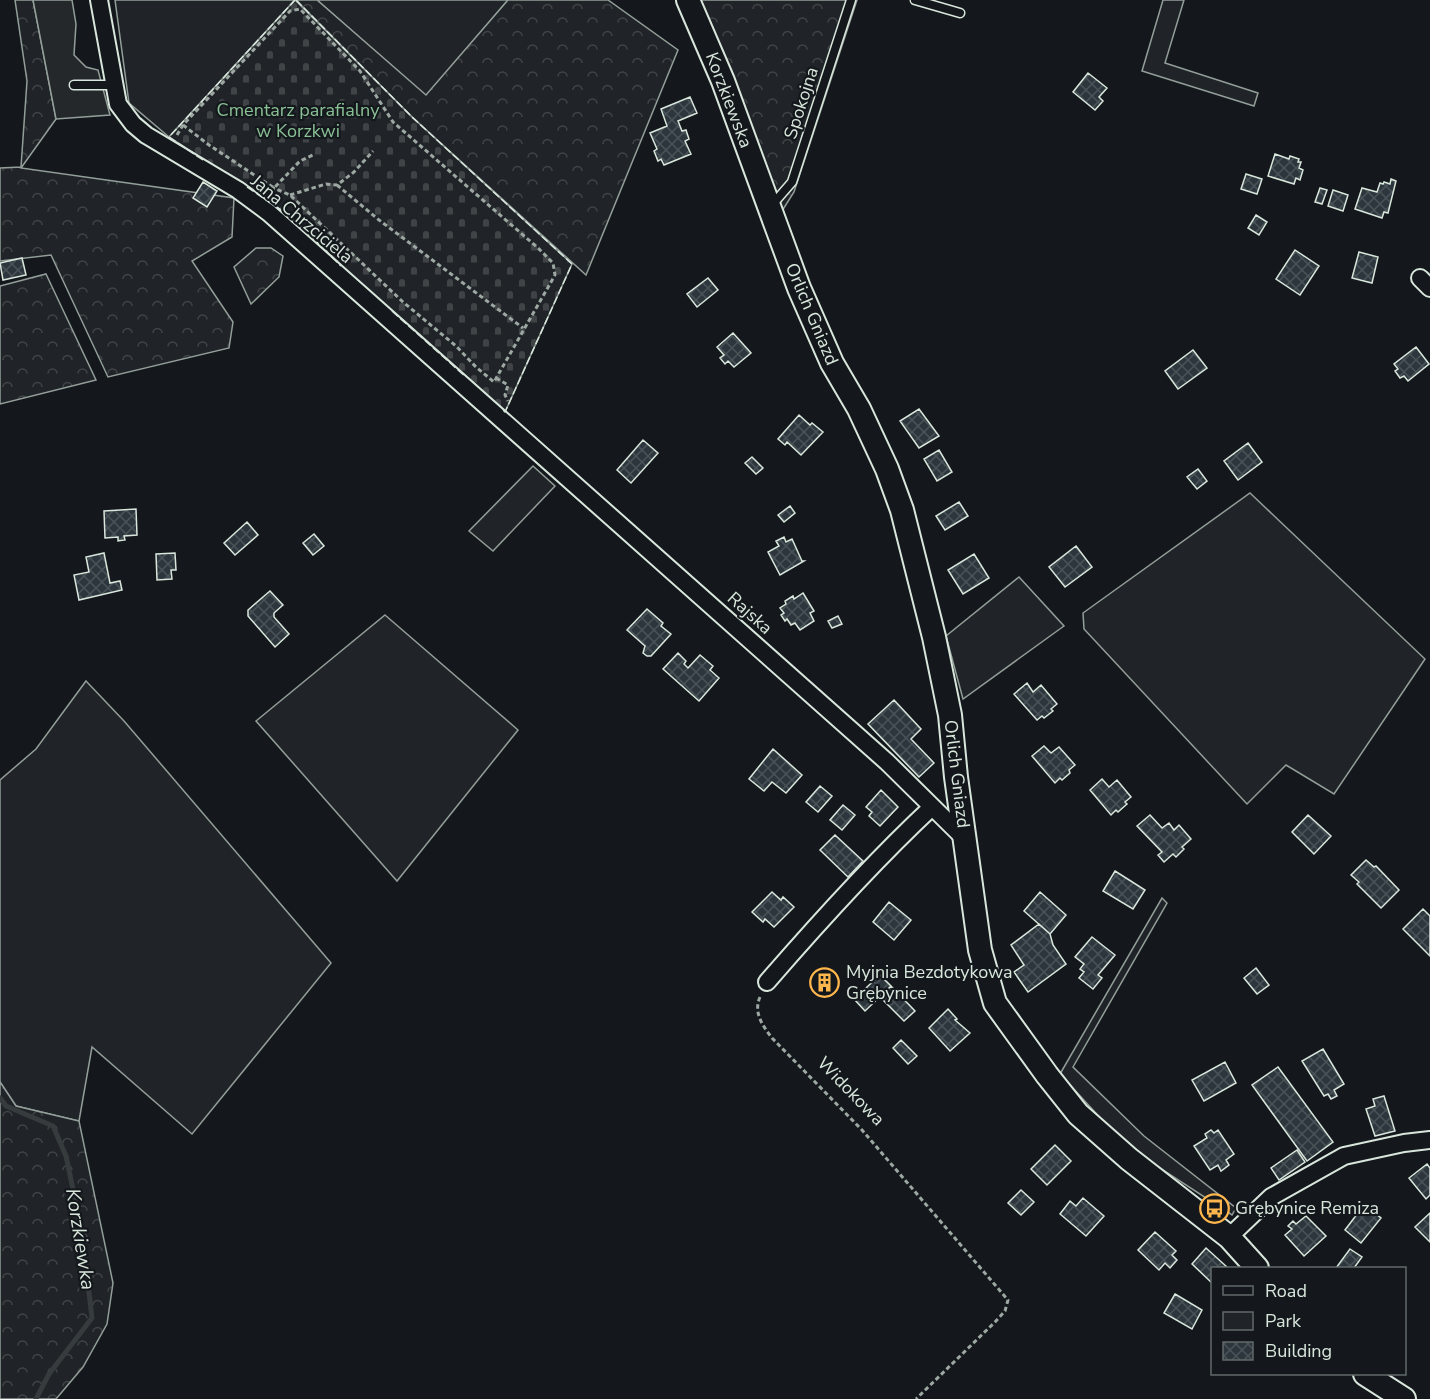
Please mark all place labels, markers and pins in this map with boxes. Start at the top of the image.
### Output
place label: Myjnia Bezdotykowa Grębynice [846,960,1013,1005]
building icon: Myjnia Bezdotykowa Grębynice [809,966,841,998]
bus stop icon: Grębynice Remiza [1198,1192,1230,1224]
place label: Grębynice Remiza [1235,1196,1379,1220]

